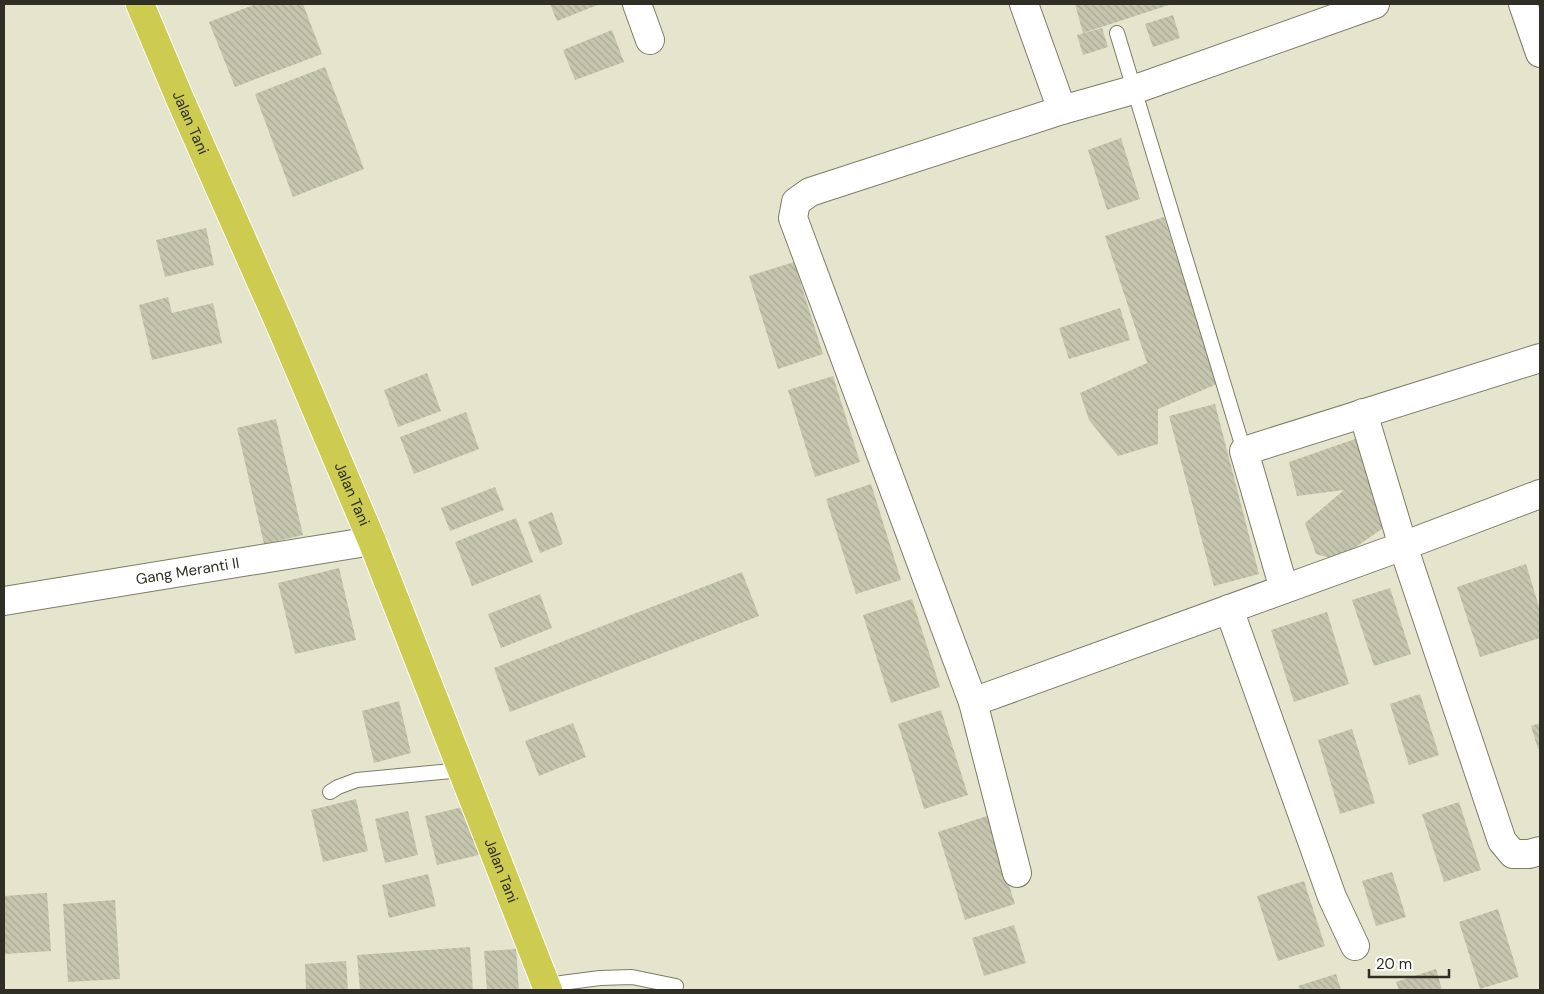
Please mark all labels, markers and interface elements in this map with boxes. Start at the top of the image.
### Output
street label: Jalan Tani [168,88,213,158]
street label: Jalan Tani [330,459,374,529]
street label: Gang Meranti II [134,553,241,589]
street label: Jalan Tani [480,835,523,906]
scale bar [1369,946,1449,978]
text: 20 m [1376,954,1412,974]

